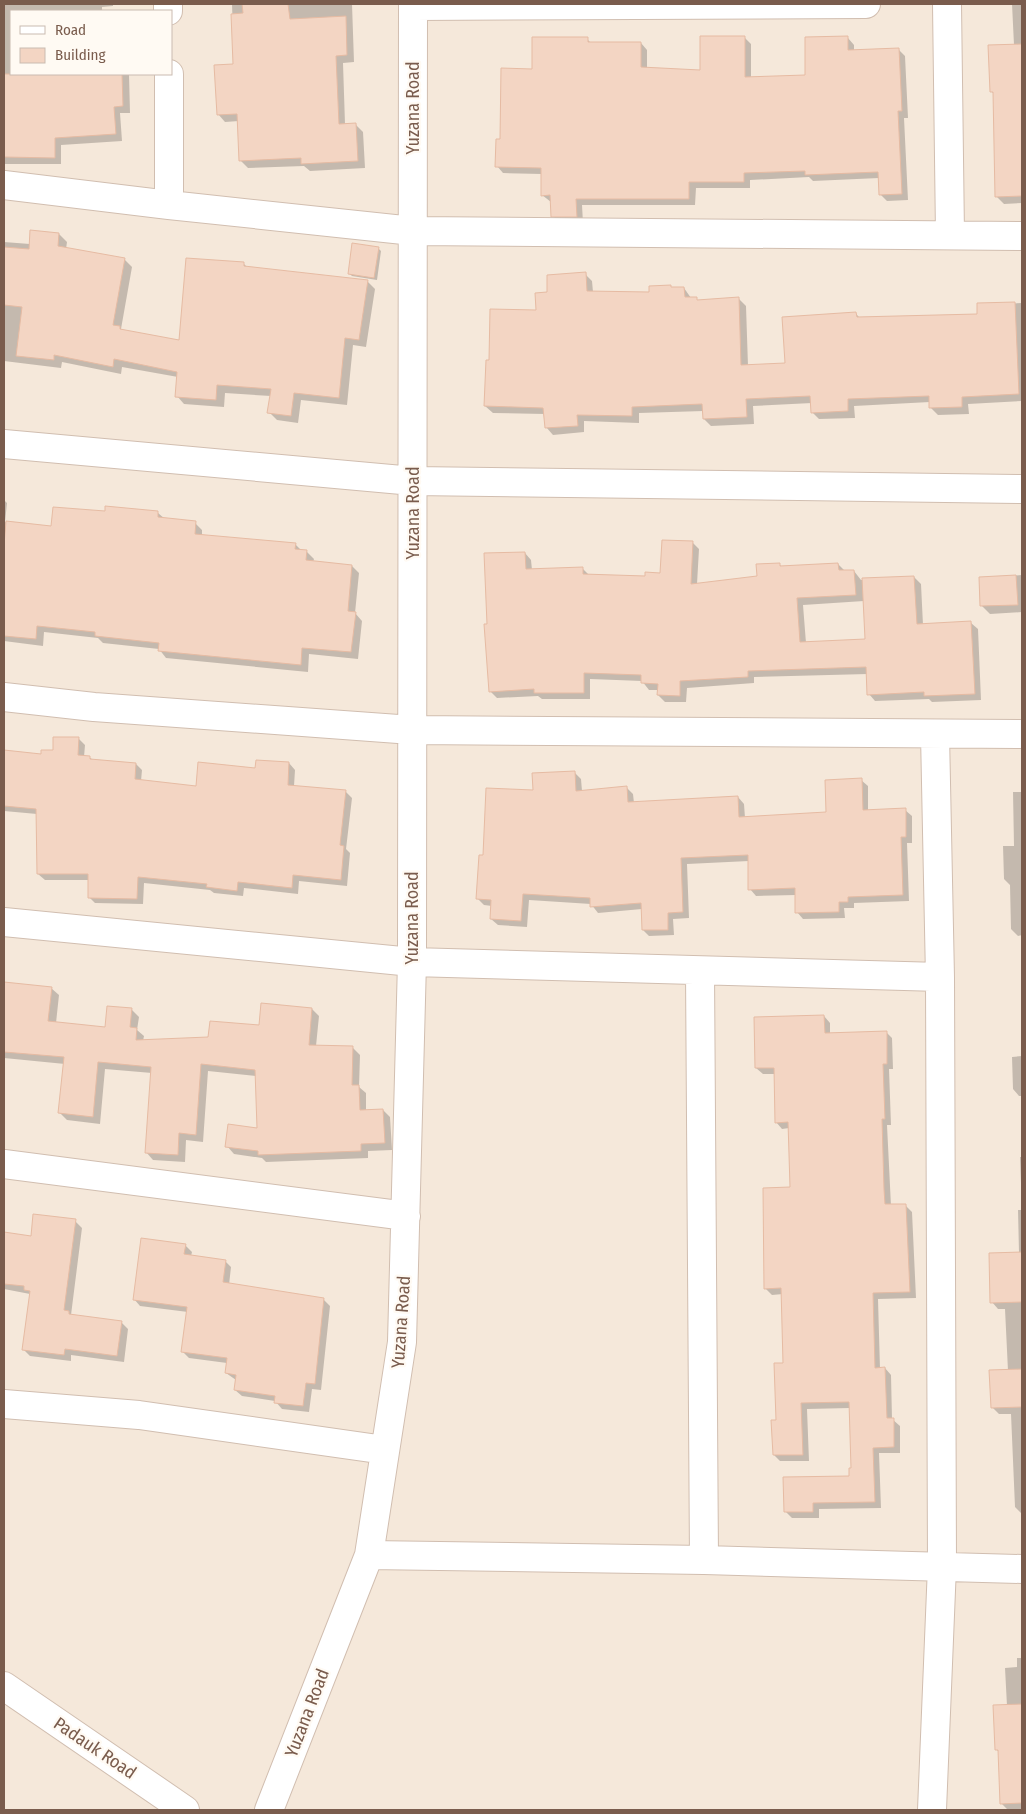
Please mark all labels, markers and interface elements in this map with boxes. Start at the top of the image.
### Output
legend [10,10,172,75]
text: Road [55,21,86,39]
text: Building [55,46,106,64]
street label: Yuzana Road [402,61,424,155]
street label: Yuzana Road [402,466,424,560]
street label: Yuzana Road [401,871,423,965]
street label: Yuzana Road [387,1275,415,1369]
street label: Yuzana Road [280,1666,334,1760]
street label: Padauk Road [49,1712,141,1784]

